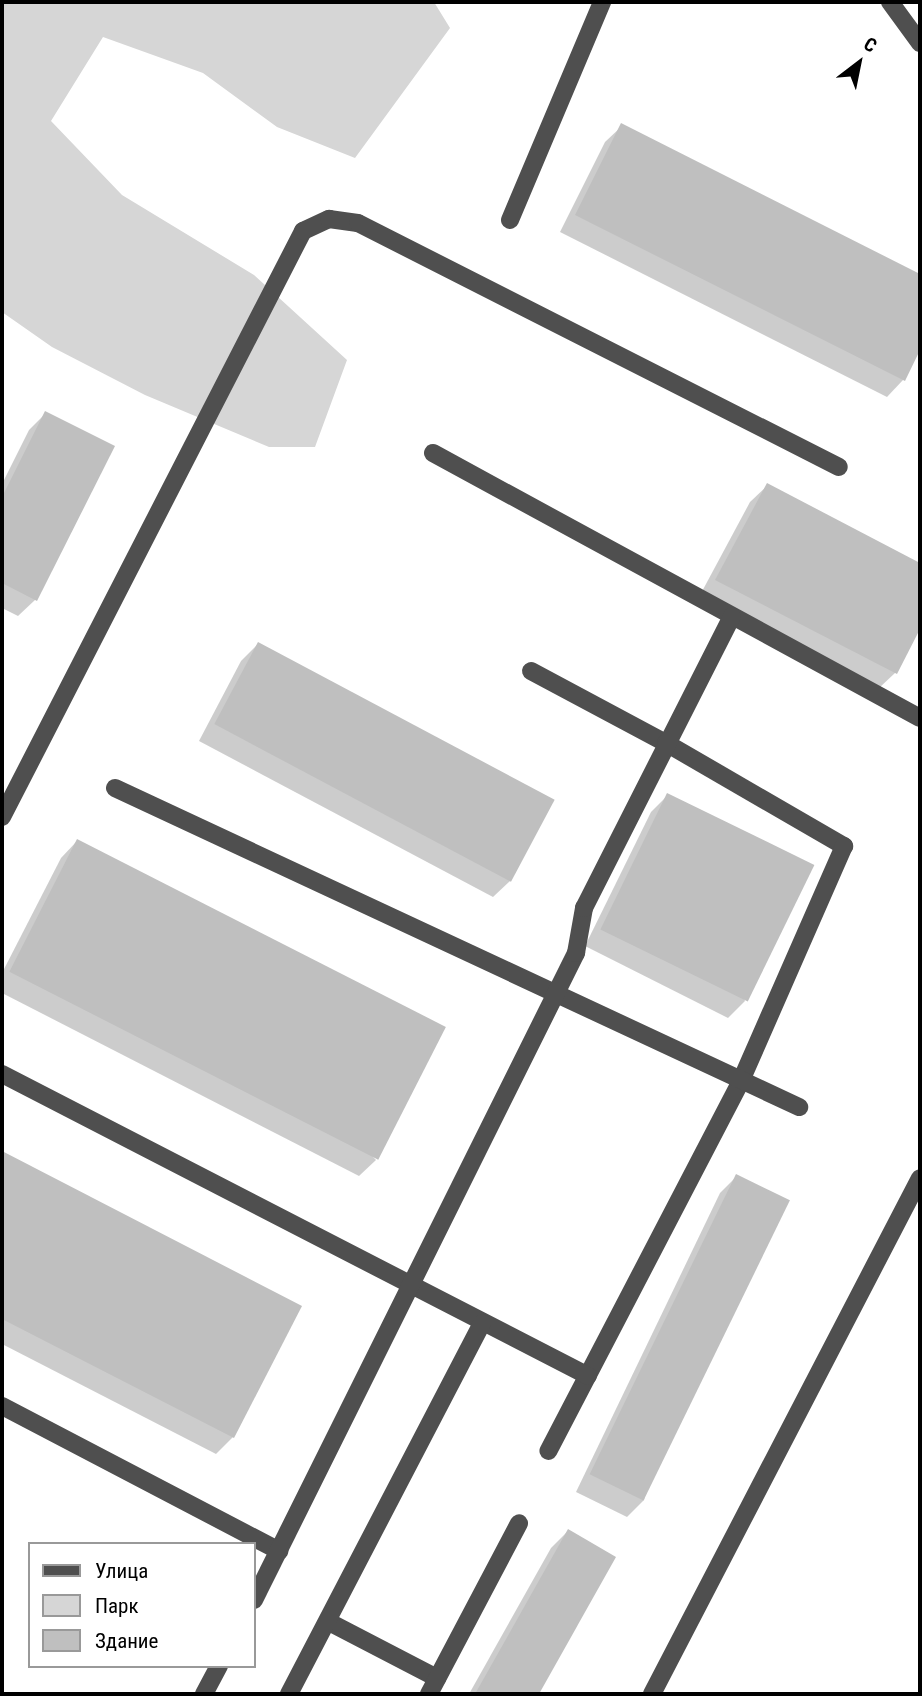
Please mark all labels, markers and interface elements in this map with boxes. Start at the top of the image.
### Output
north arrow [824,28,894,98]
text: С [860,32,881,57]
legend [28,1542,256,1668]
text: Улица [95,1559,148,1583]
text: Парк [95,1594,139,1618]
text: Здание [95,1629,158,1653]

